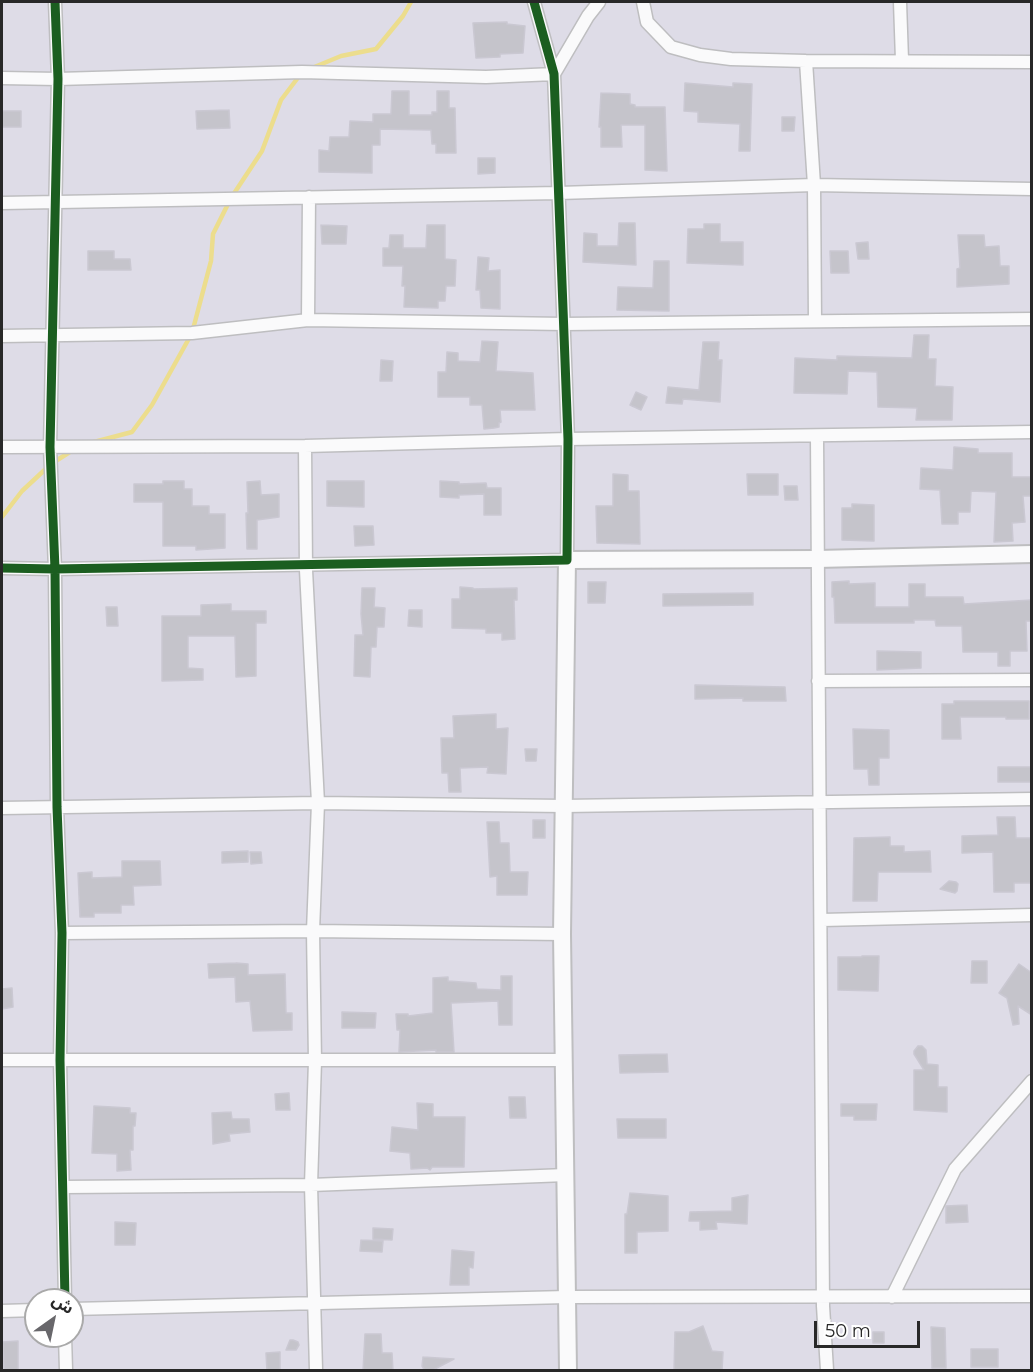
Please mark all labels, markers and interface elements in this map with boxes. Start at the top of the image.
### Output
north arrow [24,1288,84,1348]
text: ش [49,1290,77,1318]
scale bar [817,1309,924,1347]
text: 50 m [825,1320,871,1342]

